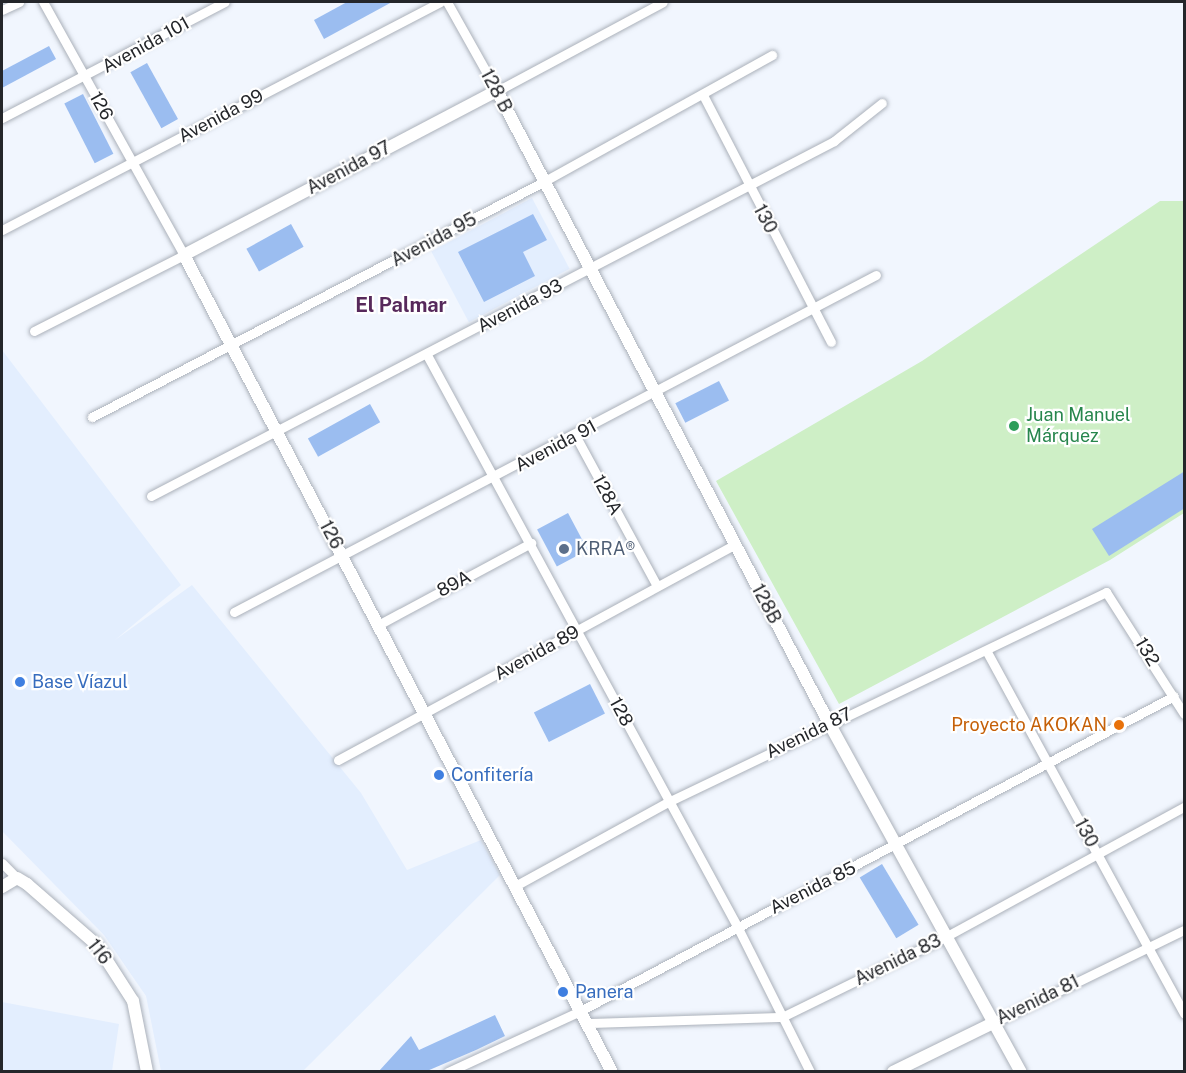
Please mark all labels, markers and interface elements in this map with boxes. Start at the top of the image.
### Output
street label: Avenida 101 [99,12,193,78]
street label: 128 B [476,66,516,116]
street label: Avenida 99 [175,85,267,147]
street label: 126 [84,88,118,124]
street label: Avenida 97 [303,137,395,199]
street label: 130 [749,201,781,237]
street label: Avenida 95 [388,209,480,271]
street label: Avenida 93 [474,275,566,337]
district label: El Palmar [355,293,447,317]
place label: Juan Manuel Márquez [1026,405,1130,448]
street label: Avenida 91 [512,416,600,476]
marker: Juan Manuel Márquez [1007,419,1021,433]
street label: 128A [587,471,627,519]
street label: 126 [315,517,347,553]
place label: KRRA® [576,538,635,560]
marker: KRRA® [557,542,571,556]
street label: 89A [433,566,475,602]
street label: 128B [747,580,785,628]
street label: Avenida 89 [491,621,583,685]
street label: 132 [1130,634,1164,670]
place label: Base Víazul [32,671,129,693]
marker: Base Víazul [13,675,27,689]
street label: 128 [604,694,638,730]
street label: Avenida 87 [763,703,855,763]
place label: Proyecto AKOKAN [951,714,1107,736]
marker: Proyecto AKOKAN [1112,718,1126,732]
place label: Confitería [451,764,533,786]
marker: Confitería [432,768,446,782]
street label: 130 [1070,815,1102,851]
street label: Avenida 85 [766,857,860,919]
street label: Avenida 83 [851,930,945,990]
street label: 116 [83,935,115,969]
street label: Avenida 81 [993,971,1083,1029]
place label: Panera [575,981,633,1003]
marker: Panera [556,985,570,999]

